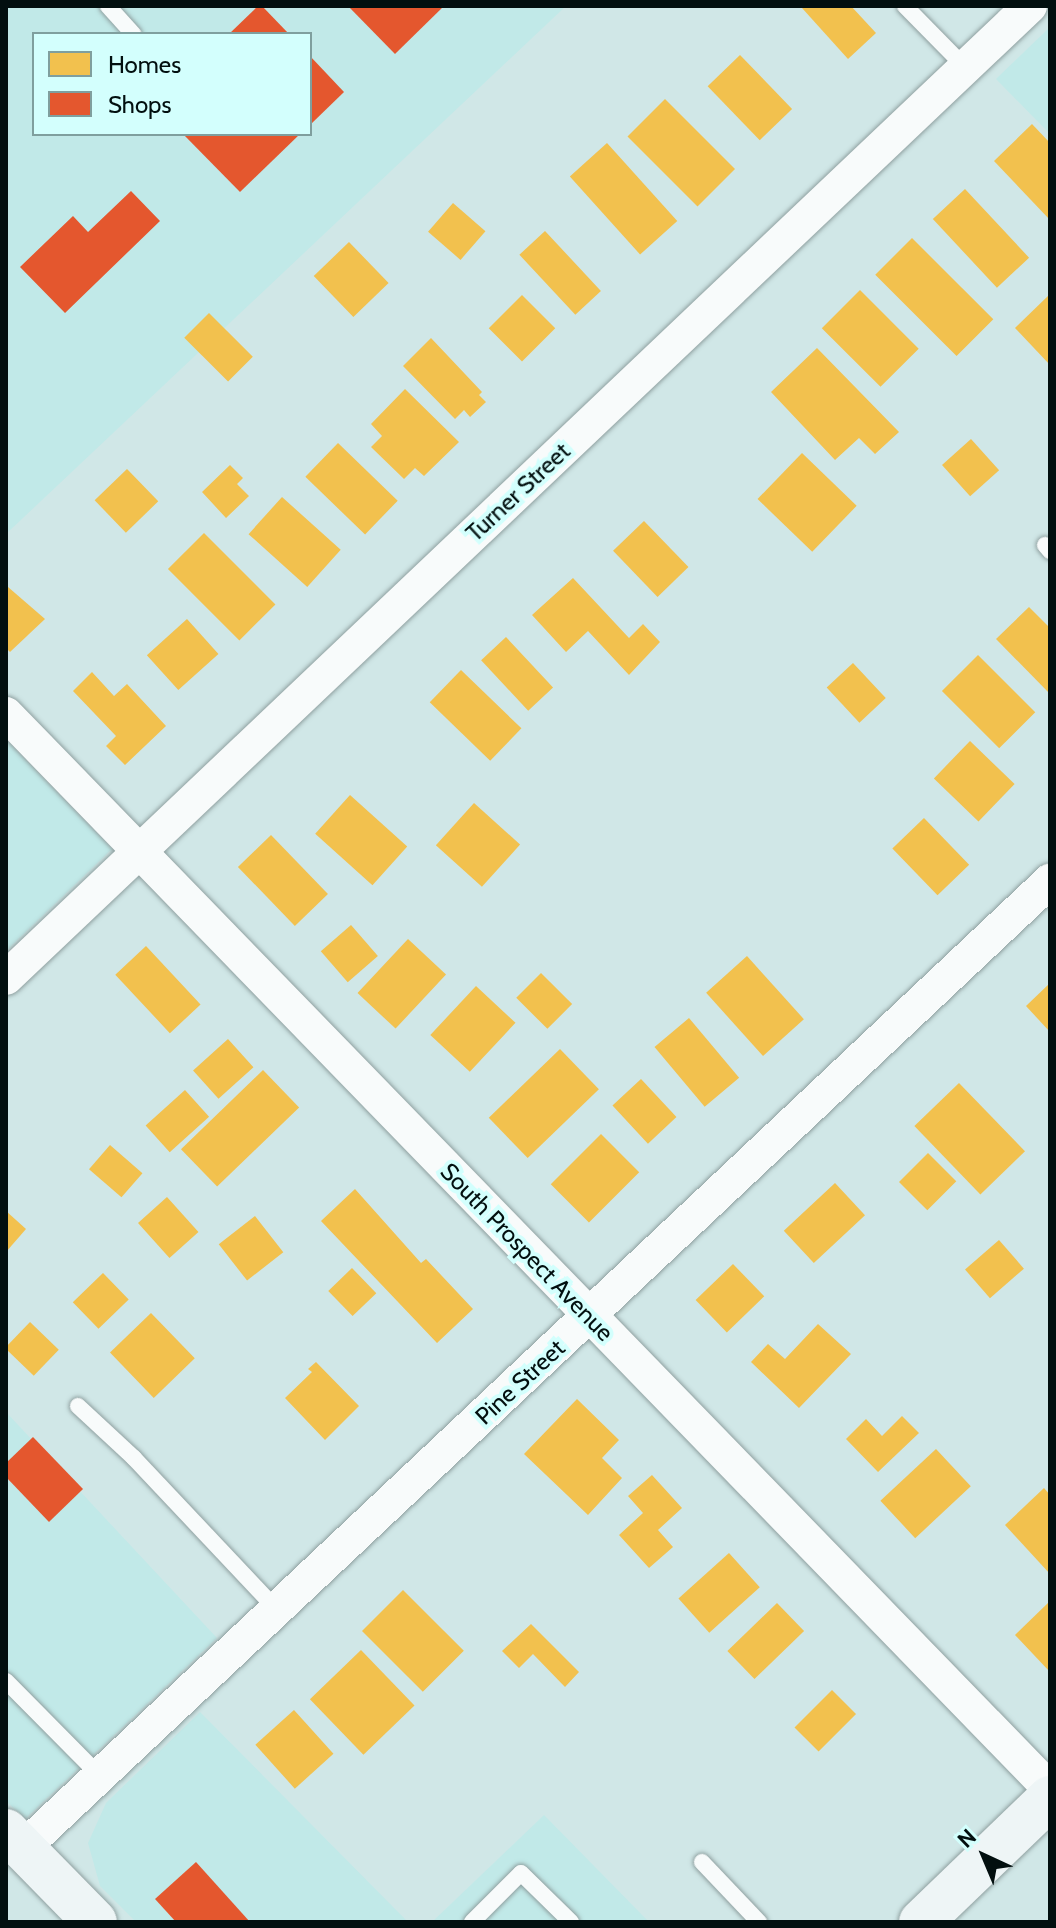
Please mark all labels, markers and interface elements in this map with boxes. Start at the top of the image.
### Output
legend [32,32,312,136]
text: Homes [108,50,181,79]
text: Shops [108,90,171,119]
street label: Turner Street [460,437,576,547]
street label: South Prospect Avenue [435,1157,619,1347]
street label: Pine Street [469,1333,571,1431]
north arrow [944,1816,1024,1896]
text: N [952,1823,982,1853]

